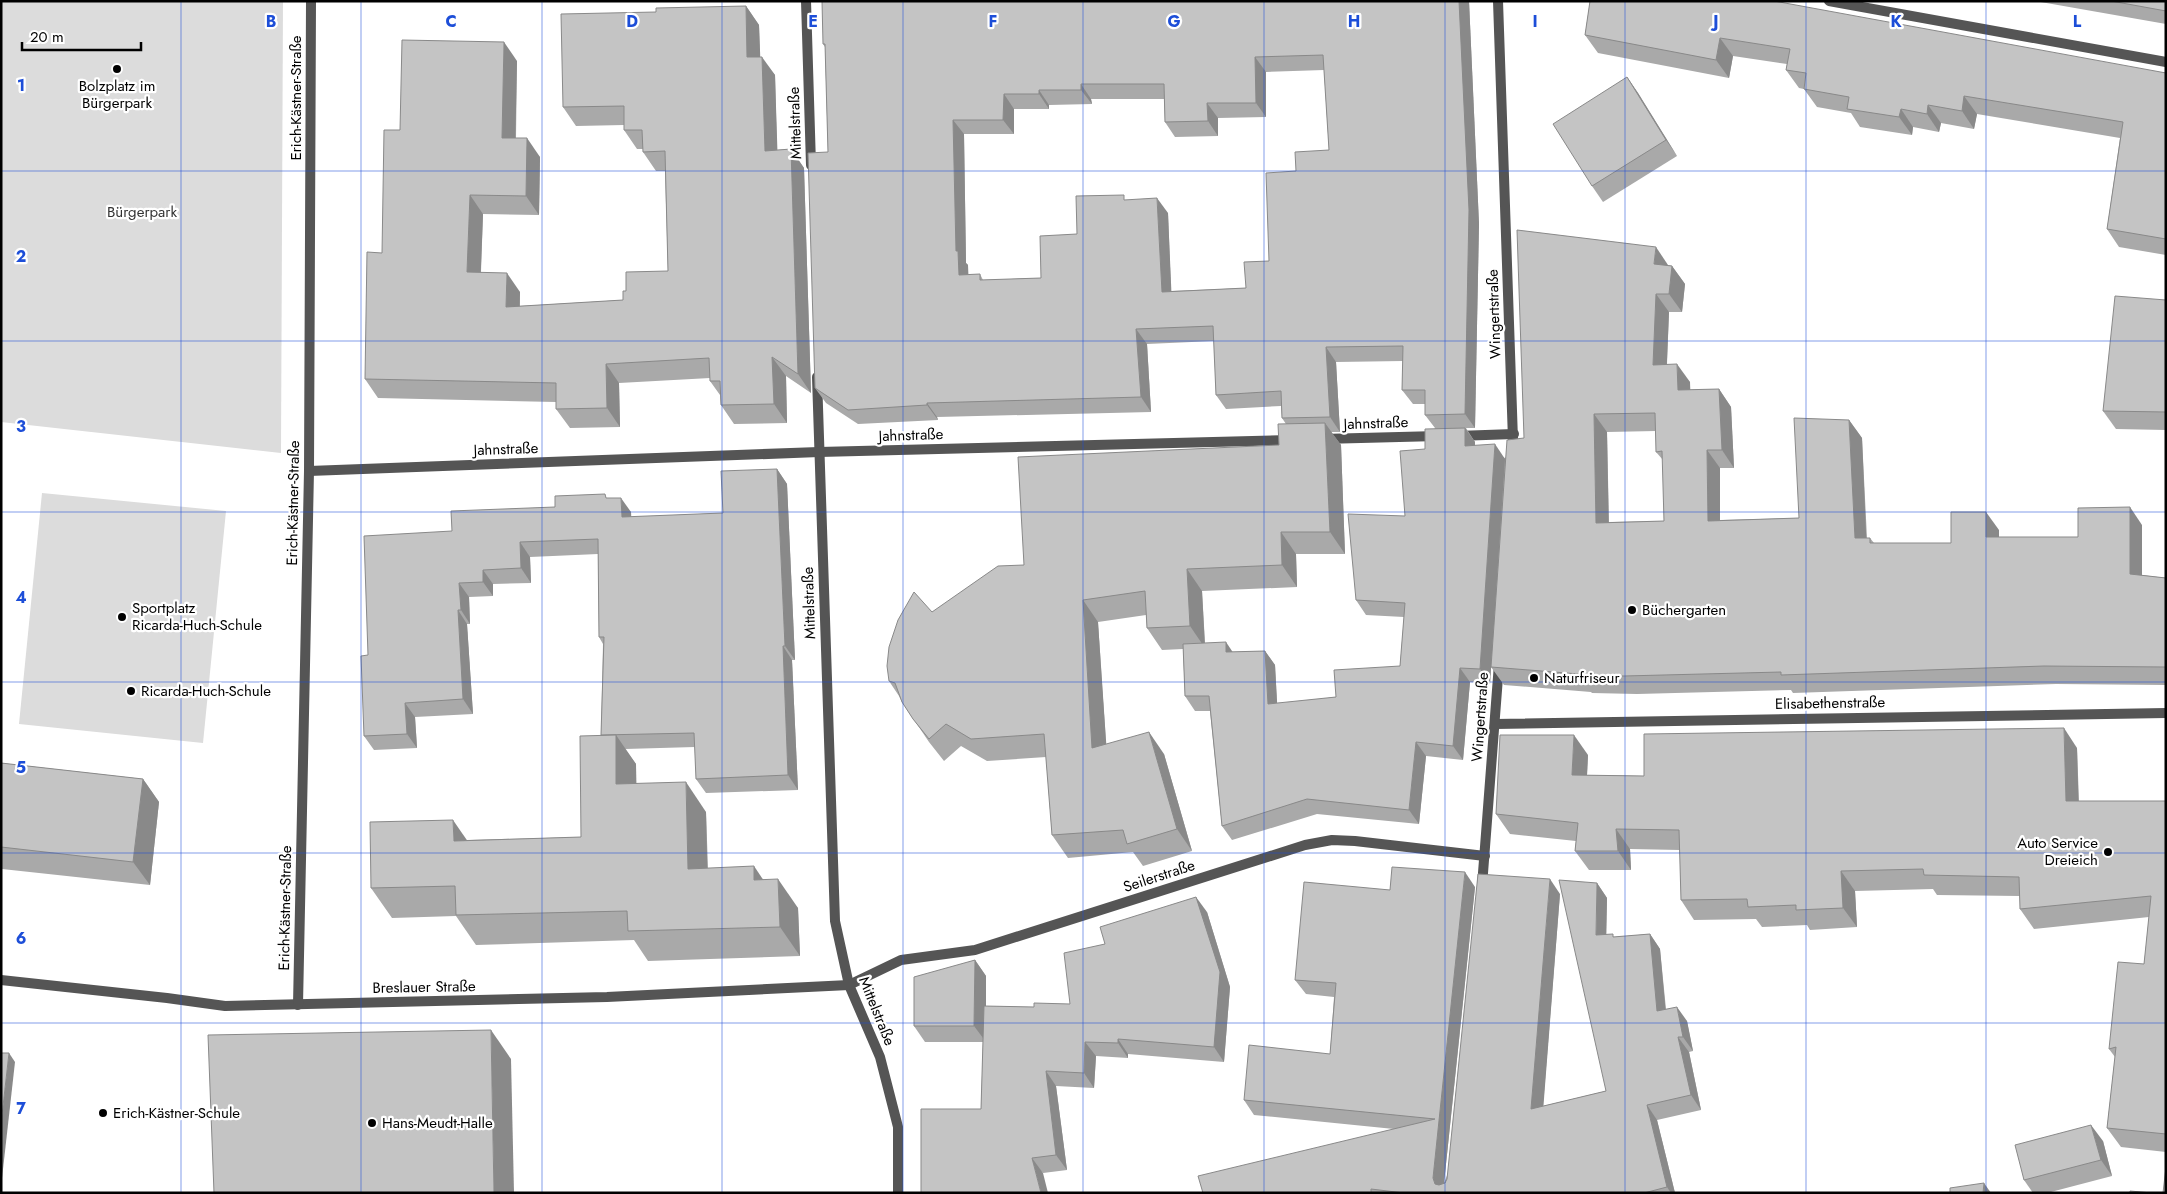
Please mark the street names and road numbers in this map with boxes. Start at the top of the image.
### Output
street label: Erich-Kästner-Straße [285,35,307,161]
street label: Mittelstraße [783,86,807,160]
street label: Wingertstraße [1481,268,1507,359]
street label: Jahnstraße [1341,411,1409,435]
street label: Jahnstraße [876,423,944,447]
street label: Jahnstraße [471,437,539,461]
street label: Erich-Kästner-Straße [281,440,305,566]
street label: Mittelstraße [797,566,821,640]
street label: Wingertstraße [1466,671,1494,763]
street label: Elisabethenstraße [1775,691,1886,715]
street label: Erich-Kästner-Straße [273,845,297,971]
street label: Seilerstraße [1120,854,1198,898]
street label: Mittelstraße [853,973,901,1049]
street label: Breslauer Straße [372,975,476,999]

